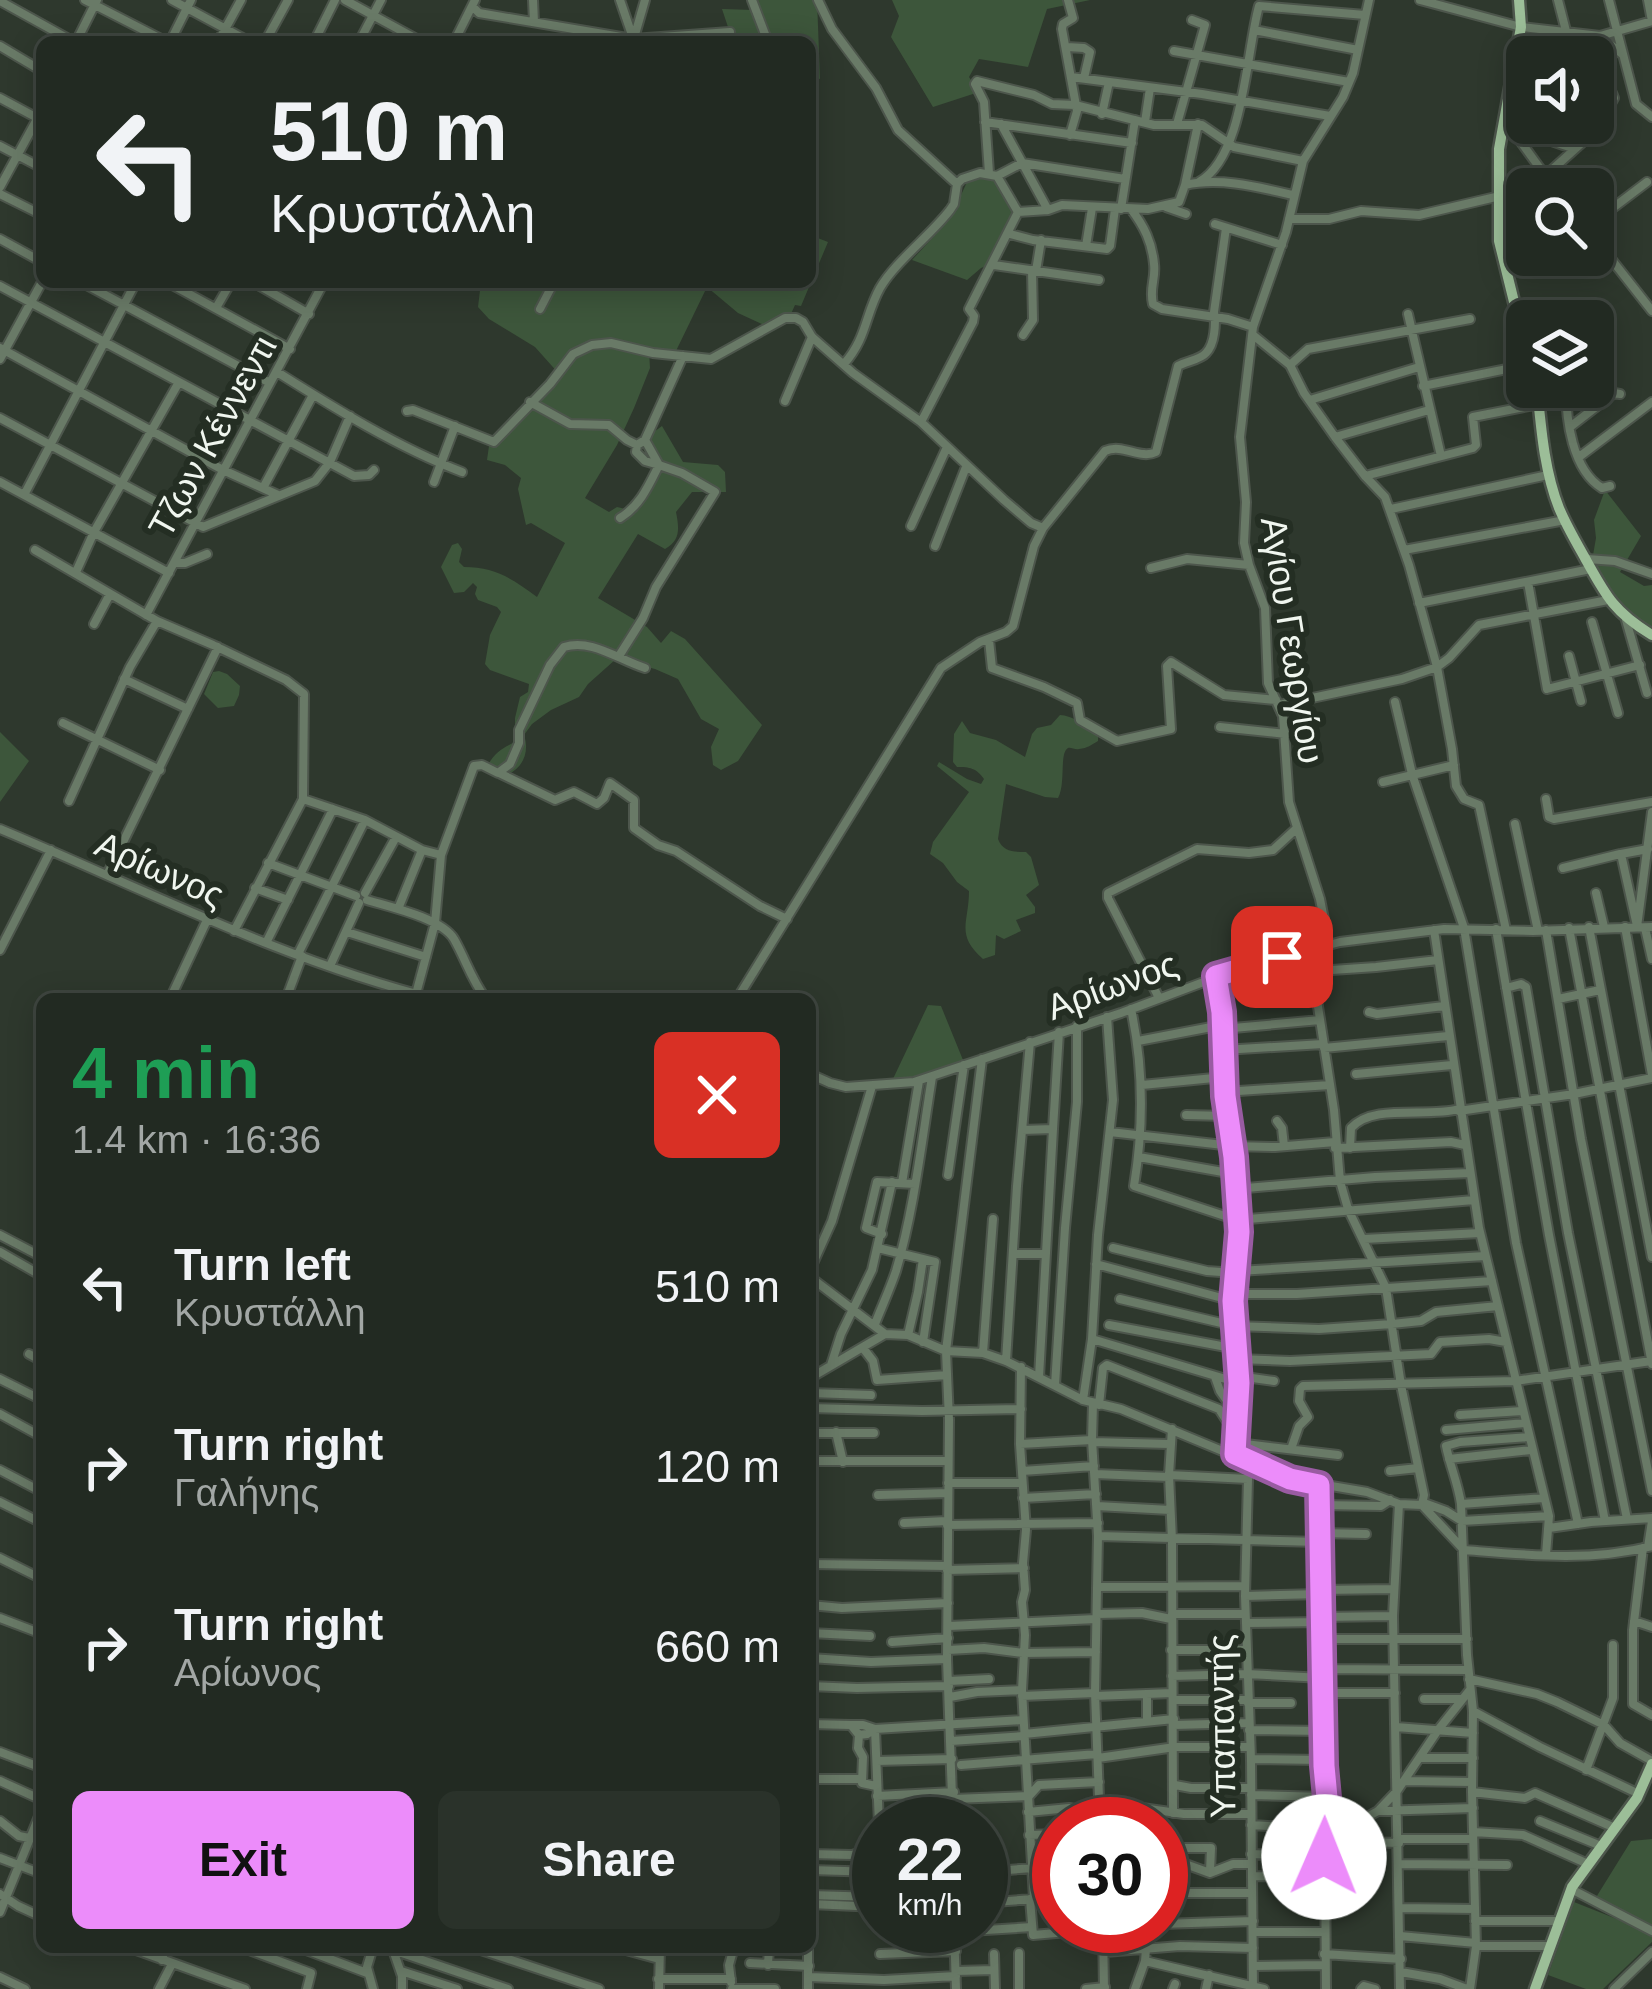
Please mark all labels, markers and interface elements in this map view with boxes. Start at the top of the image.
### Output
map controls [1506,36,1614,408]
button: sound [1506,36,1614,144]
icon: left [72,84,228,240]
text: 510 m [270,84,508,178]
button: search [1506,168,1614,276]
text: Κρυστάλλη [270,183,535,243]
button: layers [1506,300,1614,408]
street label: Τζων Κέννεντι [140,328,285,544]
street label: Αγίου Γεωργίου [1253,514,1332,766]
street label: Αρίωνος [89,823,230,916]
pin [1231,906,1333,1008]
icon: arrive [1249,924,1315,990]
street label: Αρίωνος [1041,943,1183,1028]
button: close [654,1032,780,1158]
text: 4 min [72,1033,260,1113]
text: 1.4 km · 16:36 [72,1118,321,1161]
text: Turn left [174,1239,351,1290]
icon: left [72,1254,138,1320]
text: 510 m [655,1261,780,1312]
text: Κρυστάλλη [174,1291,366,1334]
text: Turn right [174,1419,383,1470]
icon: right [72,1434,138,1500]
text: 120 m [655,1441,780,1492]
text: Γαλήνης [174,1471,319,1514]
text: Turn right [174,1599,383,1650]
icon: right [72,1614,138,1680]
text: 660 m [655,1621,780,1672]
street label: Υπαπαντής [1199,1634,1244,1818]
text: Αρίωνος [174,1651,321,1694]
button: Exit [72,1791,414,1929]
button: Share [438,1791,780,1929]
position arrow [1261,1794,1387,1920]
speed limit sign: 30 [1032,1797,1188,1953]
text: 22 [897,1826,963,1893]
text: km/h [897,1888,963,1921]

